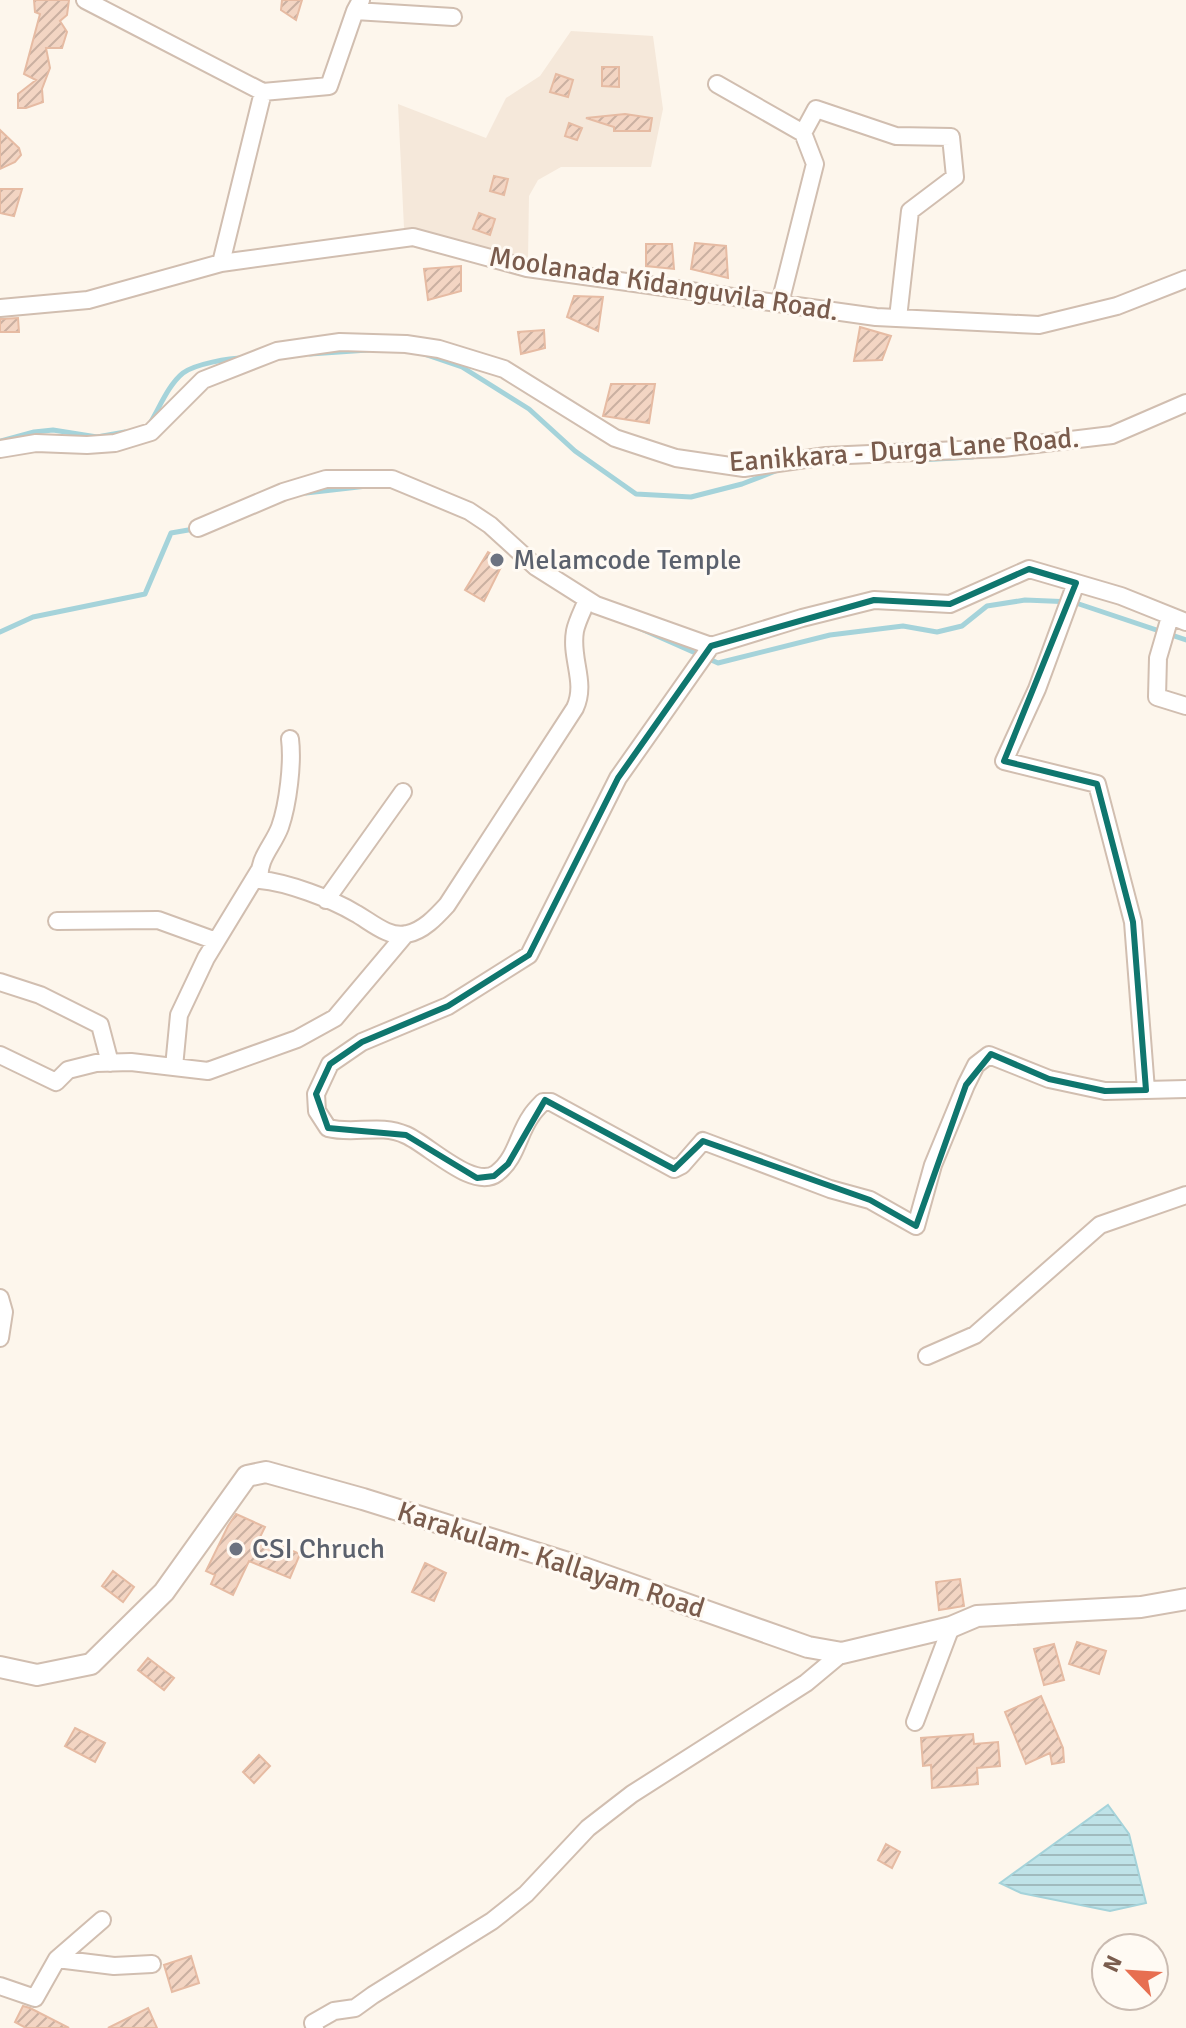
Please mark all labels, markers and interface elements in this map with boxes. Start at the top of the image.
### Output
street label: Moolanada Kidanguvila Road. [487,240,841,328]
street label: Eanikkara - Durga Lane Road. [728,421,1080,479]
place label: Melamcode Temple [513,543,742,577]
marker: Melamcode Temple [488,551,506,569]
street label: Karakulam- Kallayam Road [393,1494,709,1626]
place label: CSI Chruch [252,1532,385,1566]
marker: CSI Chruch [227,1540,245,1558]
north arrow [1090,1932,1170,2012]
text: N [1097,1951,1128,1976]

